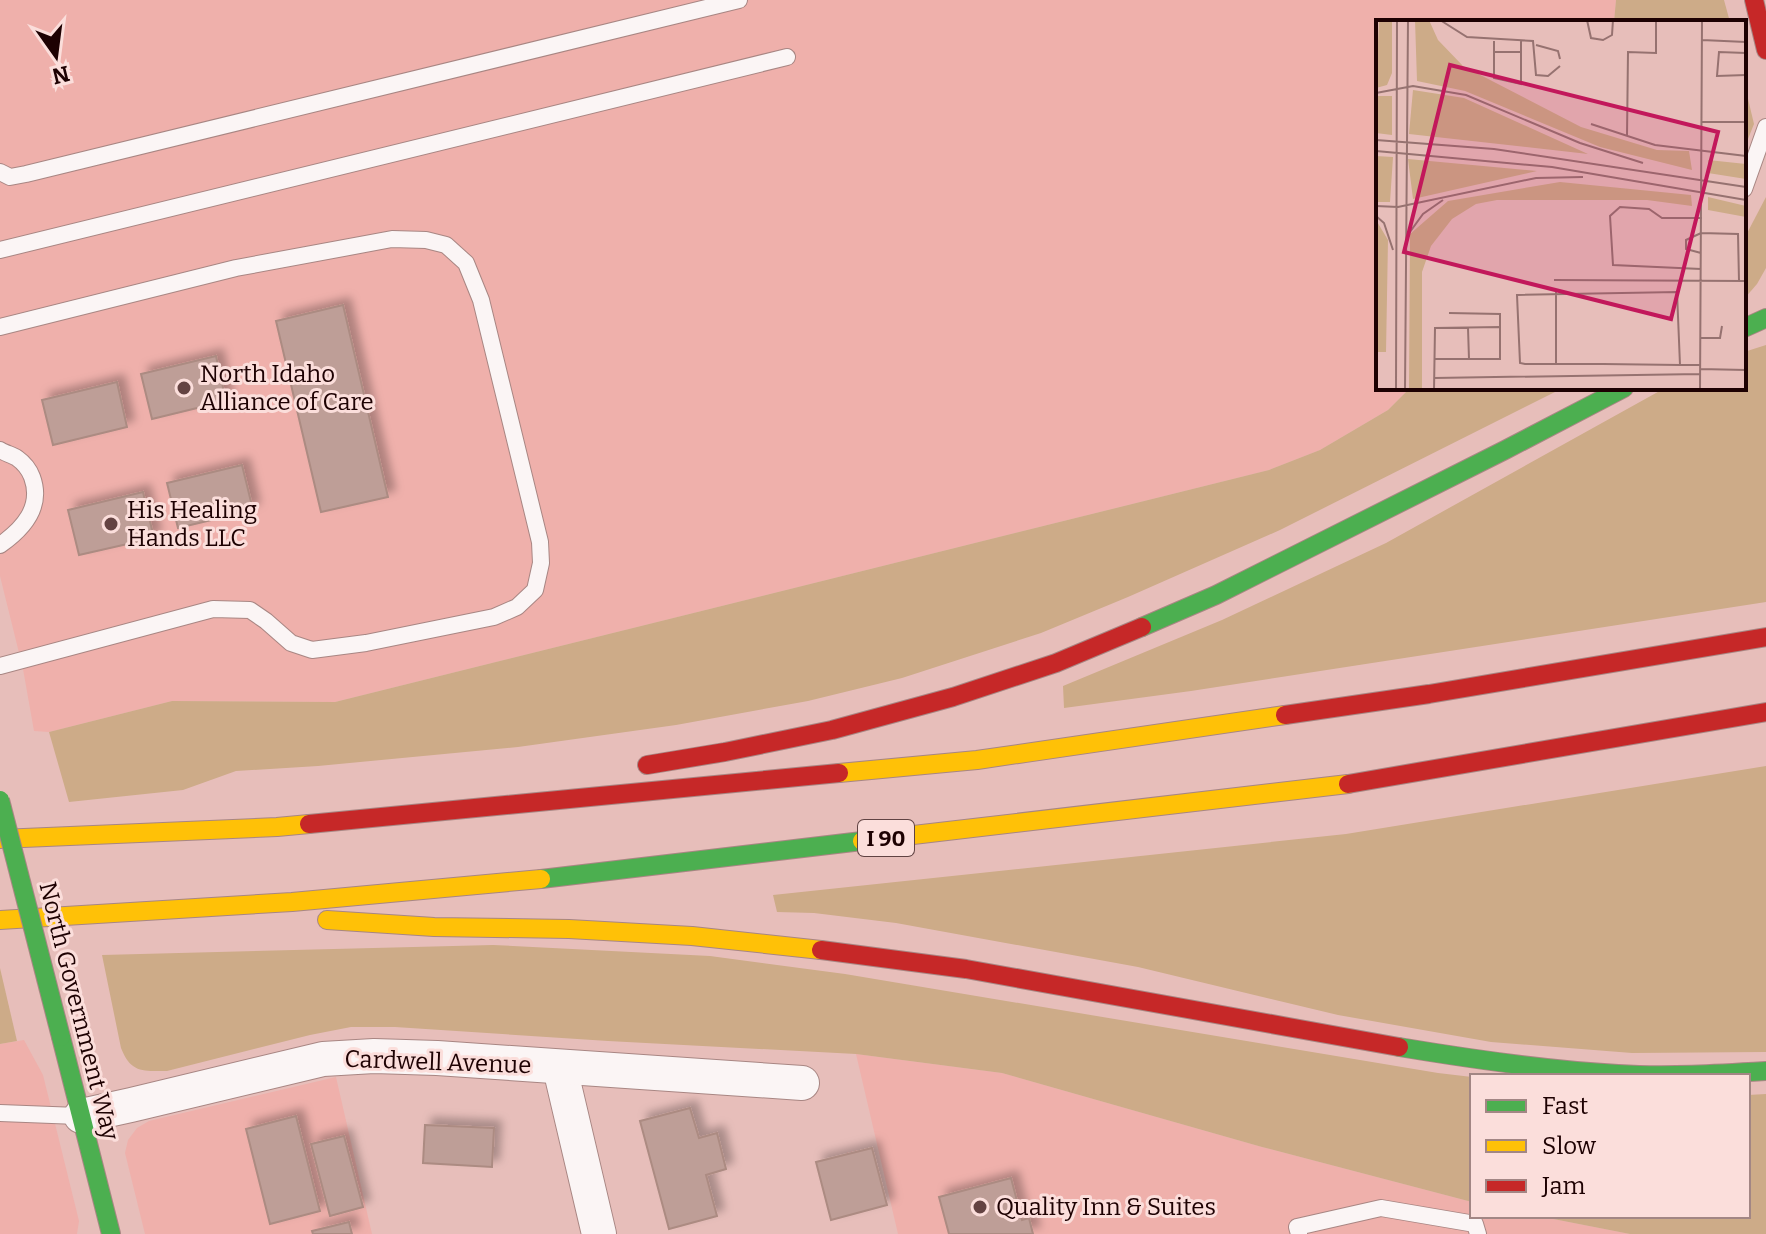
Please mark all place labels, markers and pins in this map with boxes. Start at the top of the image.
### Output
place label: North Idaho Alliance of Care [200,360,374,416]
marker: North Idaho Alliance of Care [175,379,193,397]
place label: His Healing Hands LLC [127,496,257,552]
marker: His Healing Hands LLC [102,515,120,533]
place label: Quality Inn & Suites [996,1193,1216,1221]
marker: Quality Inn & Suites [971,1198,989,1216]

